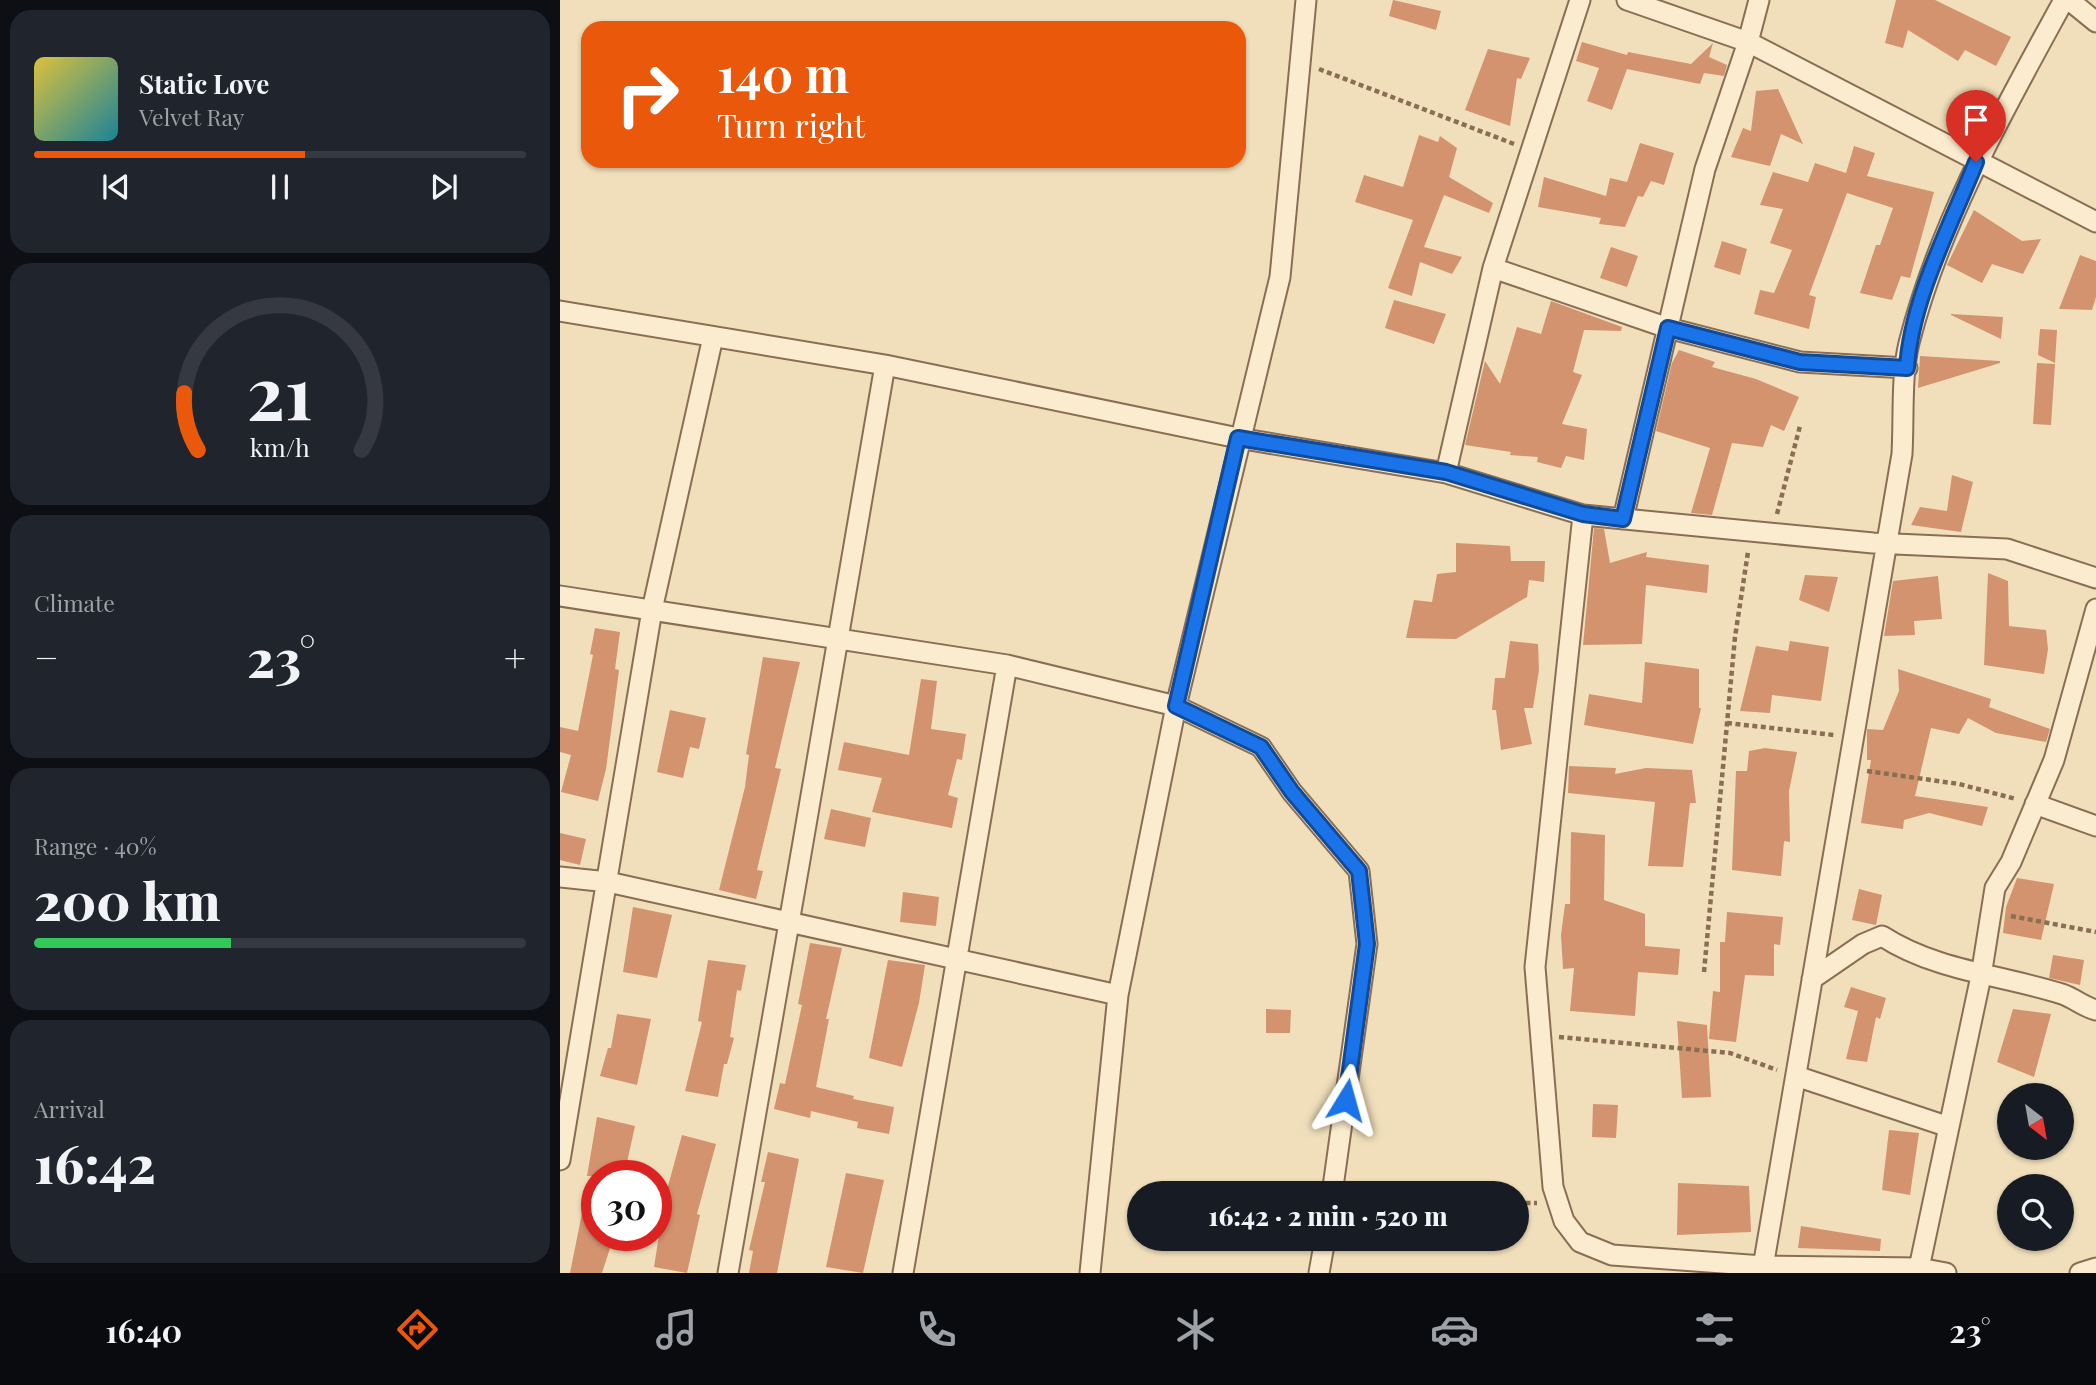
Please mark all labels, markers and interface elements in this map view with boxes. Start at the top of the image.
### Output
text: 140 m [717,40,849,105]
icon: right [602,49,693,140]
text: Static Love [139,66,269,101]
pin [1946,90,2006,162]
text: Velvet Ray [139,101,244,132]
icon: arrive [1957,101,1995,139]
text: Turn right [717,103,865,146]
icon: previous [97,168,135,206]
icon: pause [261,168,299,206]
icon: next [425,168,463,206]
text: 21 [247,341,313,438]
text: km/h [250,430,310,463]
text: Climate [34,587,115,618]
text: 23° [247,622,315,691]
text: − [34,631,59,682]
text: + [504,631,526,682]
text: Range · 40% [34,830,157,861]
text: 200 km [34,865,221,934]
position arrow [1309,1063,1383,1137]
north arrow [1997,1083,2074,1160]
map controls [1997,1083,2074,1251]
text: Arrival [34,1093,105,1124]
text: 16:42 [34,1128,156,1197]
speed limit sign: 30 [581,1160,672,1251]
button: search [1997,1174,2074,1251]
text: 16:42 · 2 min · 520 m [1208,1198,1448,1233]
icon: directions [393,1305,442,1354]
icon: music [652,1305,701,1354]
icon: phone [912,1305,961,1354]
icon: climate [1171,1305,1220,1354]
icon: car [1430,1305,1479,1354]
icon: filters [1690,1305,1739,1354]
text: 16:40 [105,1308,182,1351]
text: 23° [1949,1308,1991,1351]

